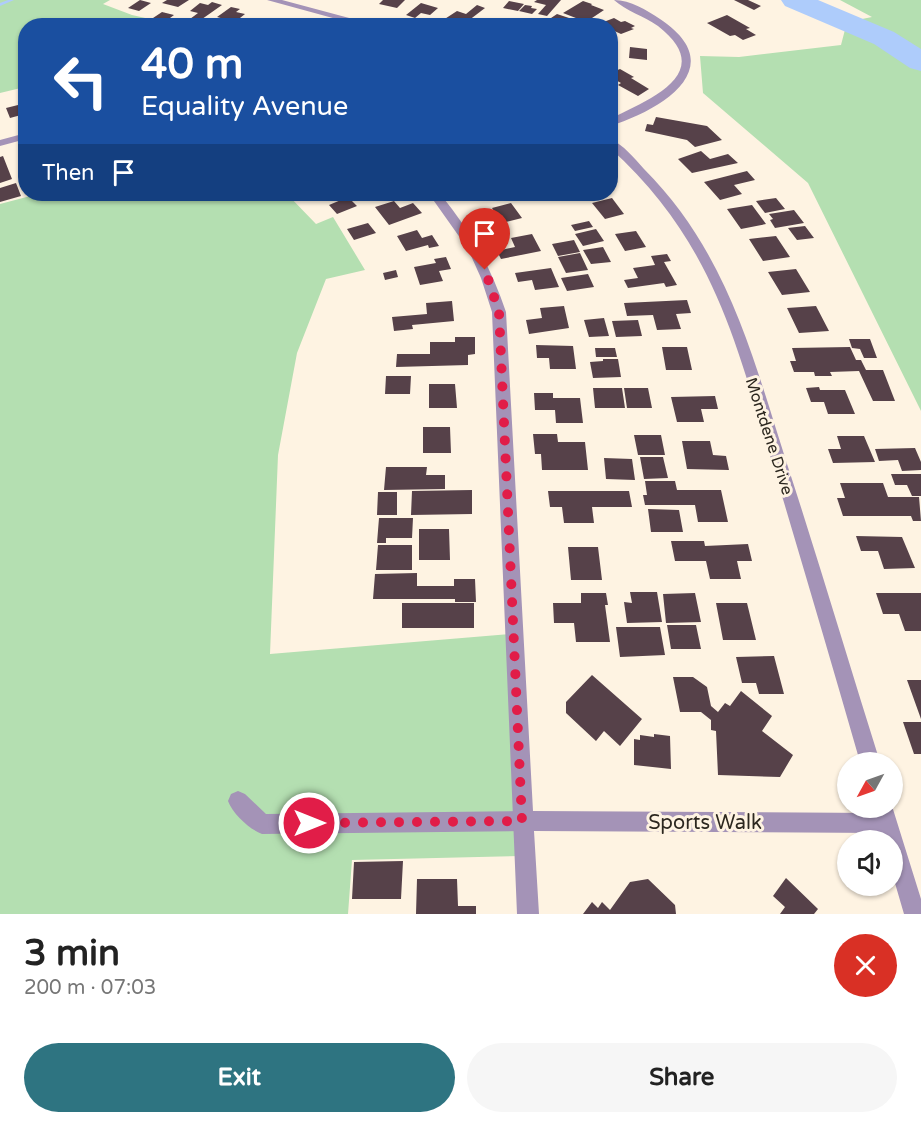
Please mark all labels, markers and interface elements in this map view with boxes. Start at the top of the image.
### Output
text: 40 m [141,39,243,90]
icon: left [42,42,120,120]
text: Equality Avenue [141,90,348,123]
icon: arrive [107,156,140,189]
text: Then [42,160,95,186]
pin [459,208,510,270]
icon: arrive [468,217,501,250]
street label: Montdene Drive [741,375,797,497]
north arrow [837,752,903,818]
map controls [837,752,903,896]
position arrow [277,791,341,855]
street label: Sports Walk [648,811,762,835]
button: sound [837,830,903,896]
text: 3 min [24,932,120,975]
button: close [834,934,897,997]
text: 200 m · 07:03 [24,976,156,1000]
button: Exit [24,1043,455,1112]
button: Share [467,1043,897,1112]

